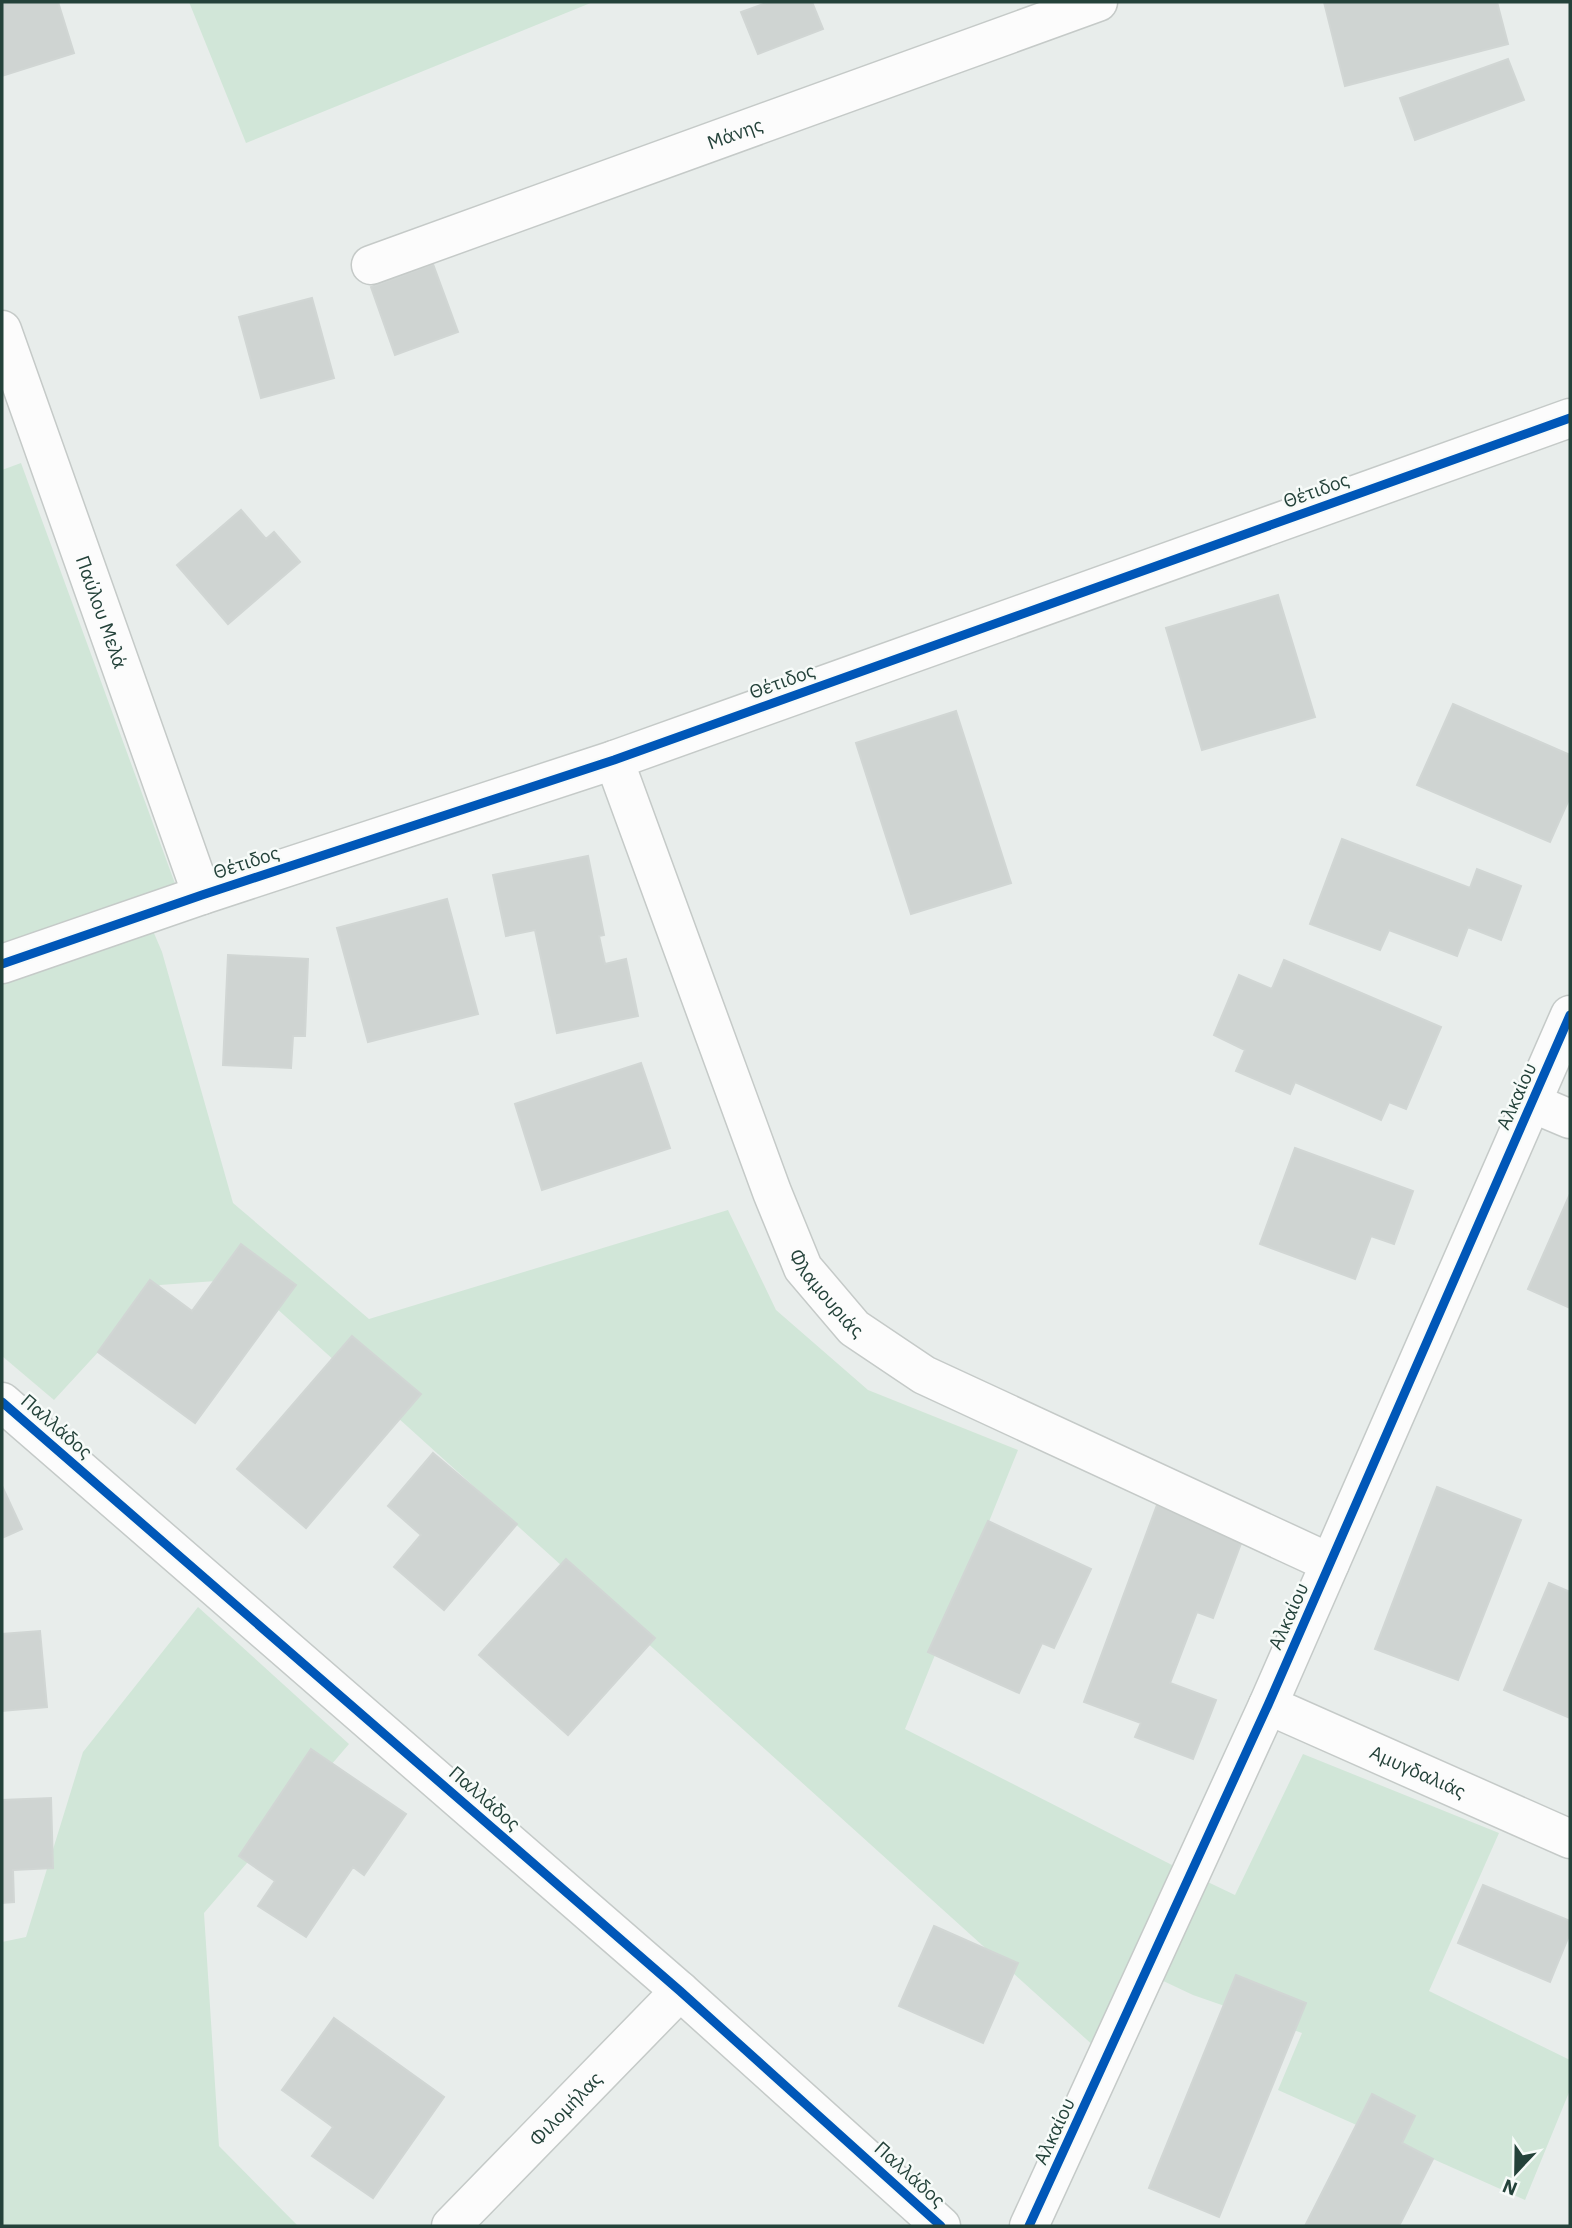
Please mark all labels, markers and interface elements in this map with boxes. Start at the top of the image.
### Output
street label: Μάνης [704,112,766,154]
street label: Θέτιδος [1280,467,1352,513]
street label: Παύλου Μελά [71,552,133,672]
street label: Θέτιδος [746,658,818,704]
street label: Θέτιδος [210,840,282,884]
street label: Αλκαίου [1491,1059,1541,1133]
street label: Φλαμουριάς [784,1245,868,1343]
street label: Παλλάδος [16,1388,98,1464]
street label: Αλκαίου [1263,1579,1313,1653]
street label: Αμυγδαλιάς [1366,1740,1470,1803]
street label: Παλλάδος [444,1760,526,1836]
street label: Φιλομήλας [524,2066,607,2151]
street label: Αλκαίου [1028,2094,1080,2168]
street label: Παλλάδος [870,2136,950,2212]
north arrow [1481,2137,1551,2207]
text: N [1499,2174,1521,2201]

